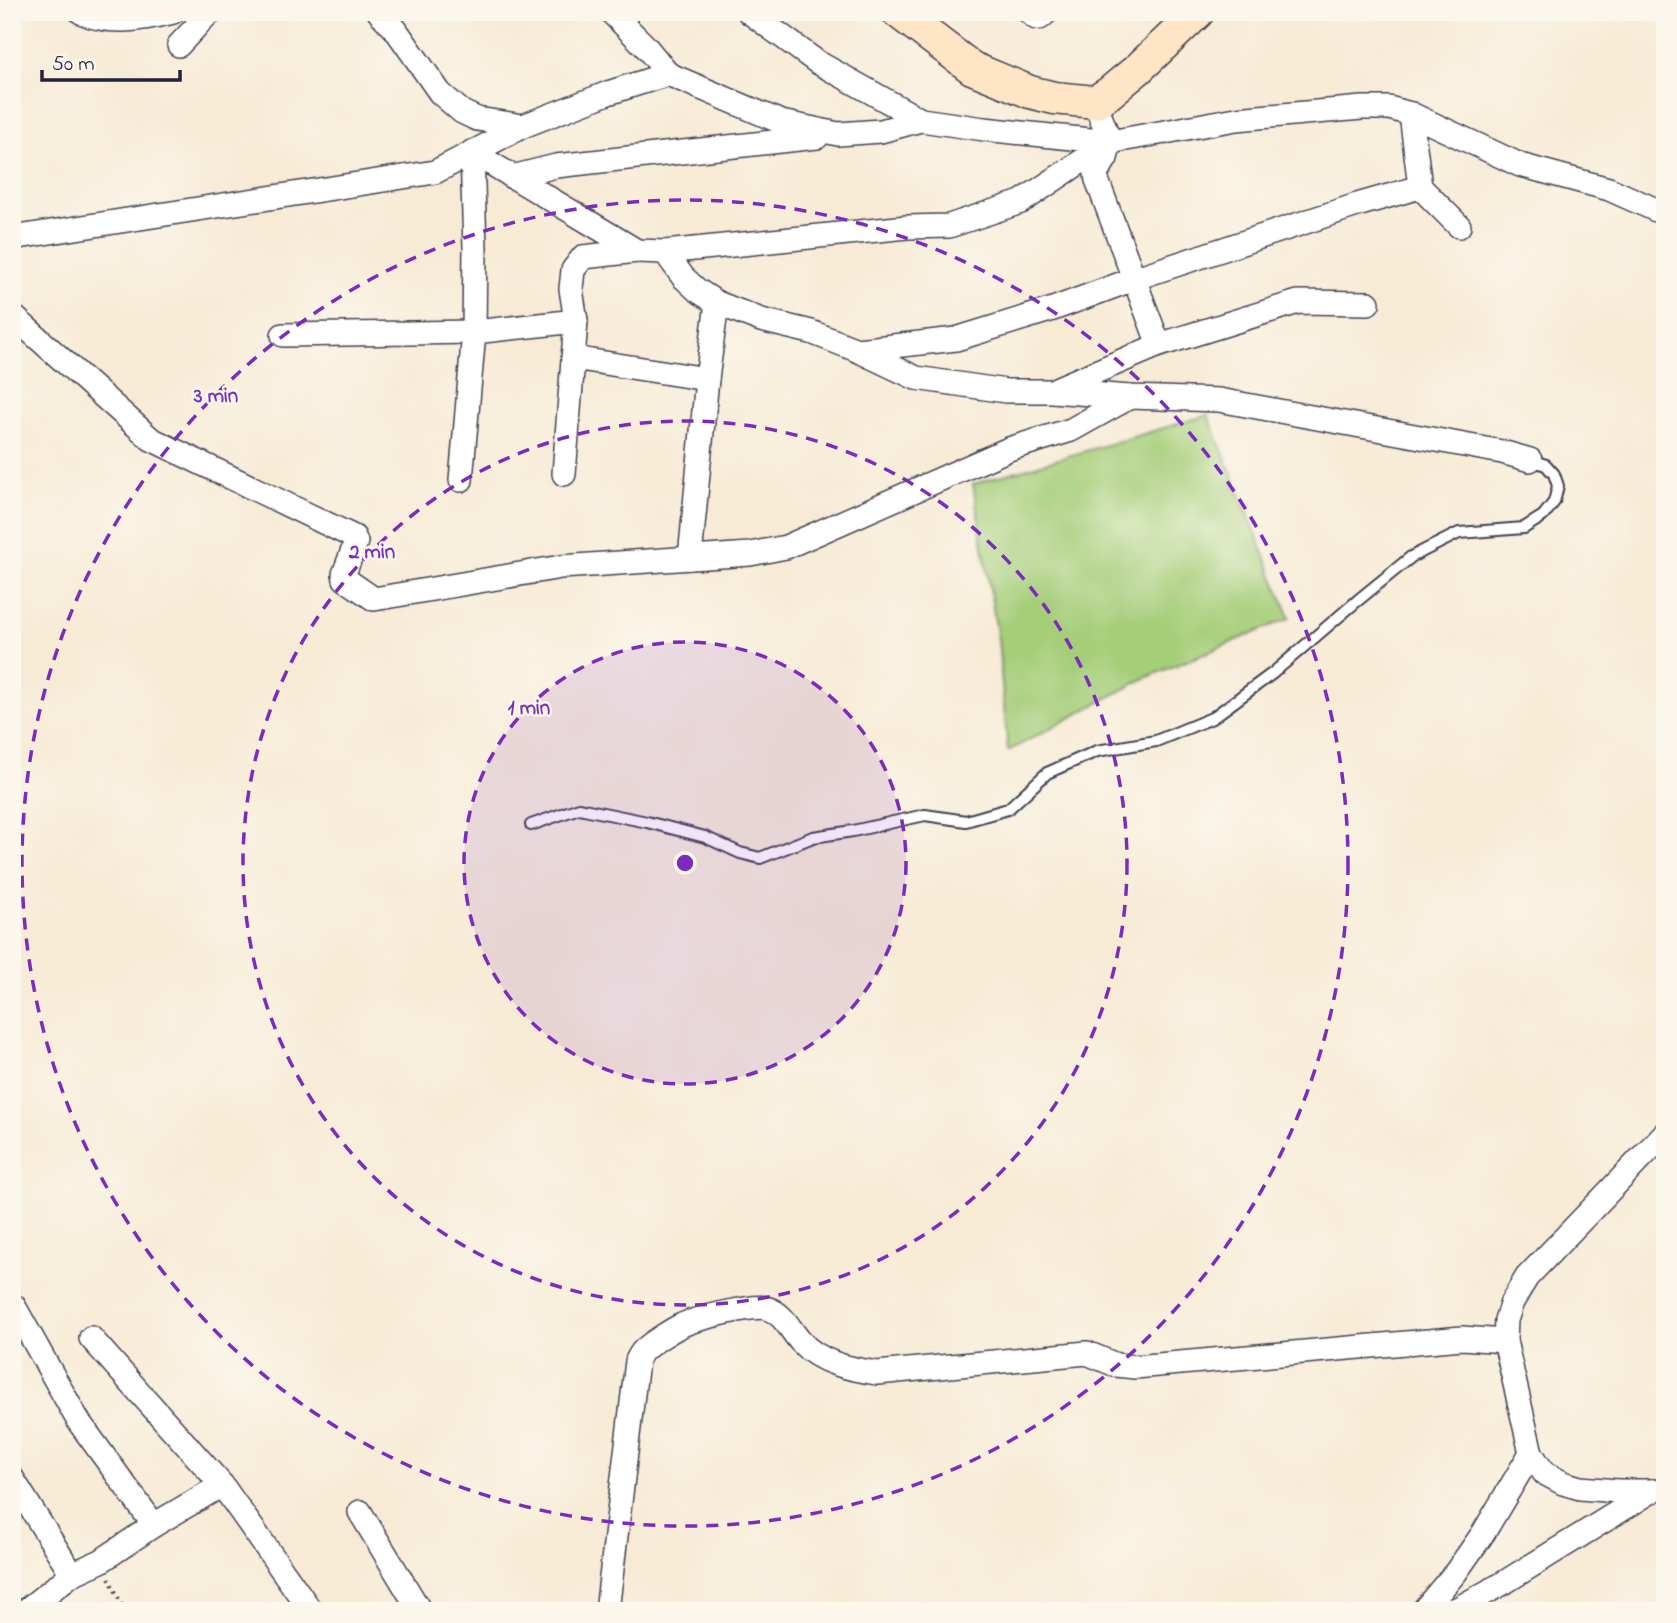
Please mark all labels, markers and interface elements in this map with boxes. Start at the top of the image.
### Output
scale bar [42,38,180,82]
text: 50 m [52,50,95,80]
text: 3 min [193,382,238,412]
text: 2 min [348,538,395,568]
text: 1 min [508,694,550,724]
centre of rings [673,851,697,875]

